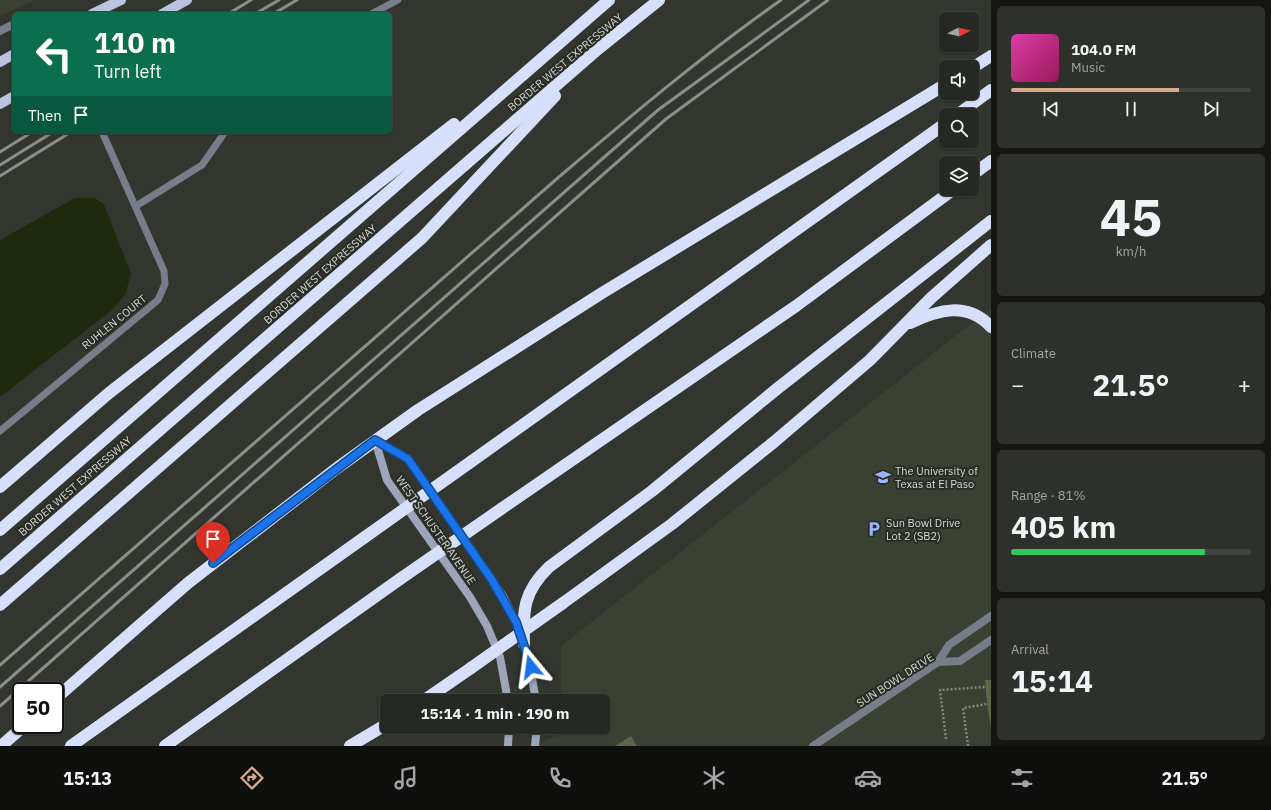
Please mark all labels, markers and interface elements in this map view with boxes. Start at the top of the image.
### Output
street label: BORDER WEST EXPRESSWAY [505,10,626,114]
north arrow [939,12,979,52]
map controls [939,12,979,196]
text: 110 m [94,24,176,61]
icon: left [28,28,80,80]
text: 104.0 FM [1071,40,1136,59]
text: Music [1071,59,1105,76]
text: Turn left [94,60,162,83]
button: sound [939,60,979,100]
icon: previous [1040,98,1062,120]
icon: pause [1120,98,1142,120]
icon: next [1200,98,1222,120]
icon: arrive [70,104,92,126]
text: Then [28,106,62,125]
button: search [939,108,979,148]
button: layers [939,156,979,196]
text: 45 [1100,183,1162,250]
street label: BORDER WEST EXPRESSWAY [261,221,380,327]
text: km/h [1116,243,1146,260]
street label: RUHLEN COURT [79,291,150,352]
text: Climate [1011,345,1056,362]
text: 21.5° [1092,365,1170,404]
text: − [1011,370,1024,399]
text: + [1238,370,1251,399]
street label: BORDER WEST EXPRESSWAY [16,433,135,539]
place label: The University of Texas at El Paso [895,464,978,491]
school or university icon: The University of Texas at El Paso [874,468,892,486]
street label: WEST SCHUSTER AVENUE [393,473,479,587]
text: Range · 81% [1011,487,1085,504]
text: 405 km [1011,507,1116,546]
place label: Sun Bowl Drive Lot 2 (SB2) [886,516,960,543]
parking icon: Sun Bowl Drive Lot 2 (SB2) [865,520,883,538]
pin [196,522,230,563]
icon: arrive [202,528,224,550]
text: Arrival [1011,641,1049,658]
position arrow [510,646,552,688]
street label: SUN BOWL DRIVE [854,650,936,710]
text: 15:14 [1011,661,1093,700]
speed limit sign: 50 [12,682,64,734]
text: 15:14 · 1 min · 190 m [421,704,569,723]
icon: directions [238,764,266,792]
icon: music [392,764,420,792]
icon: phone [546,764,574,792]
icon: climate [700,764,728,792]
icon: car [854,764,882,792]
icon: filters [1008,764,1036,792]
text: 15:13 [63,767,112,790]
text: 21.5° [1162,767,1208,790]

